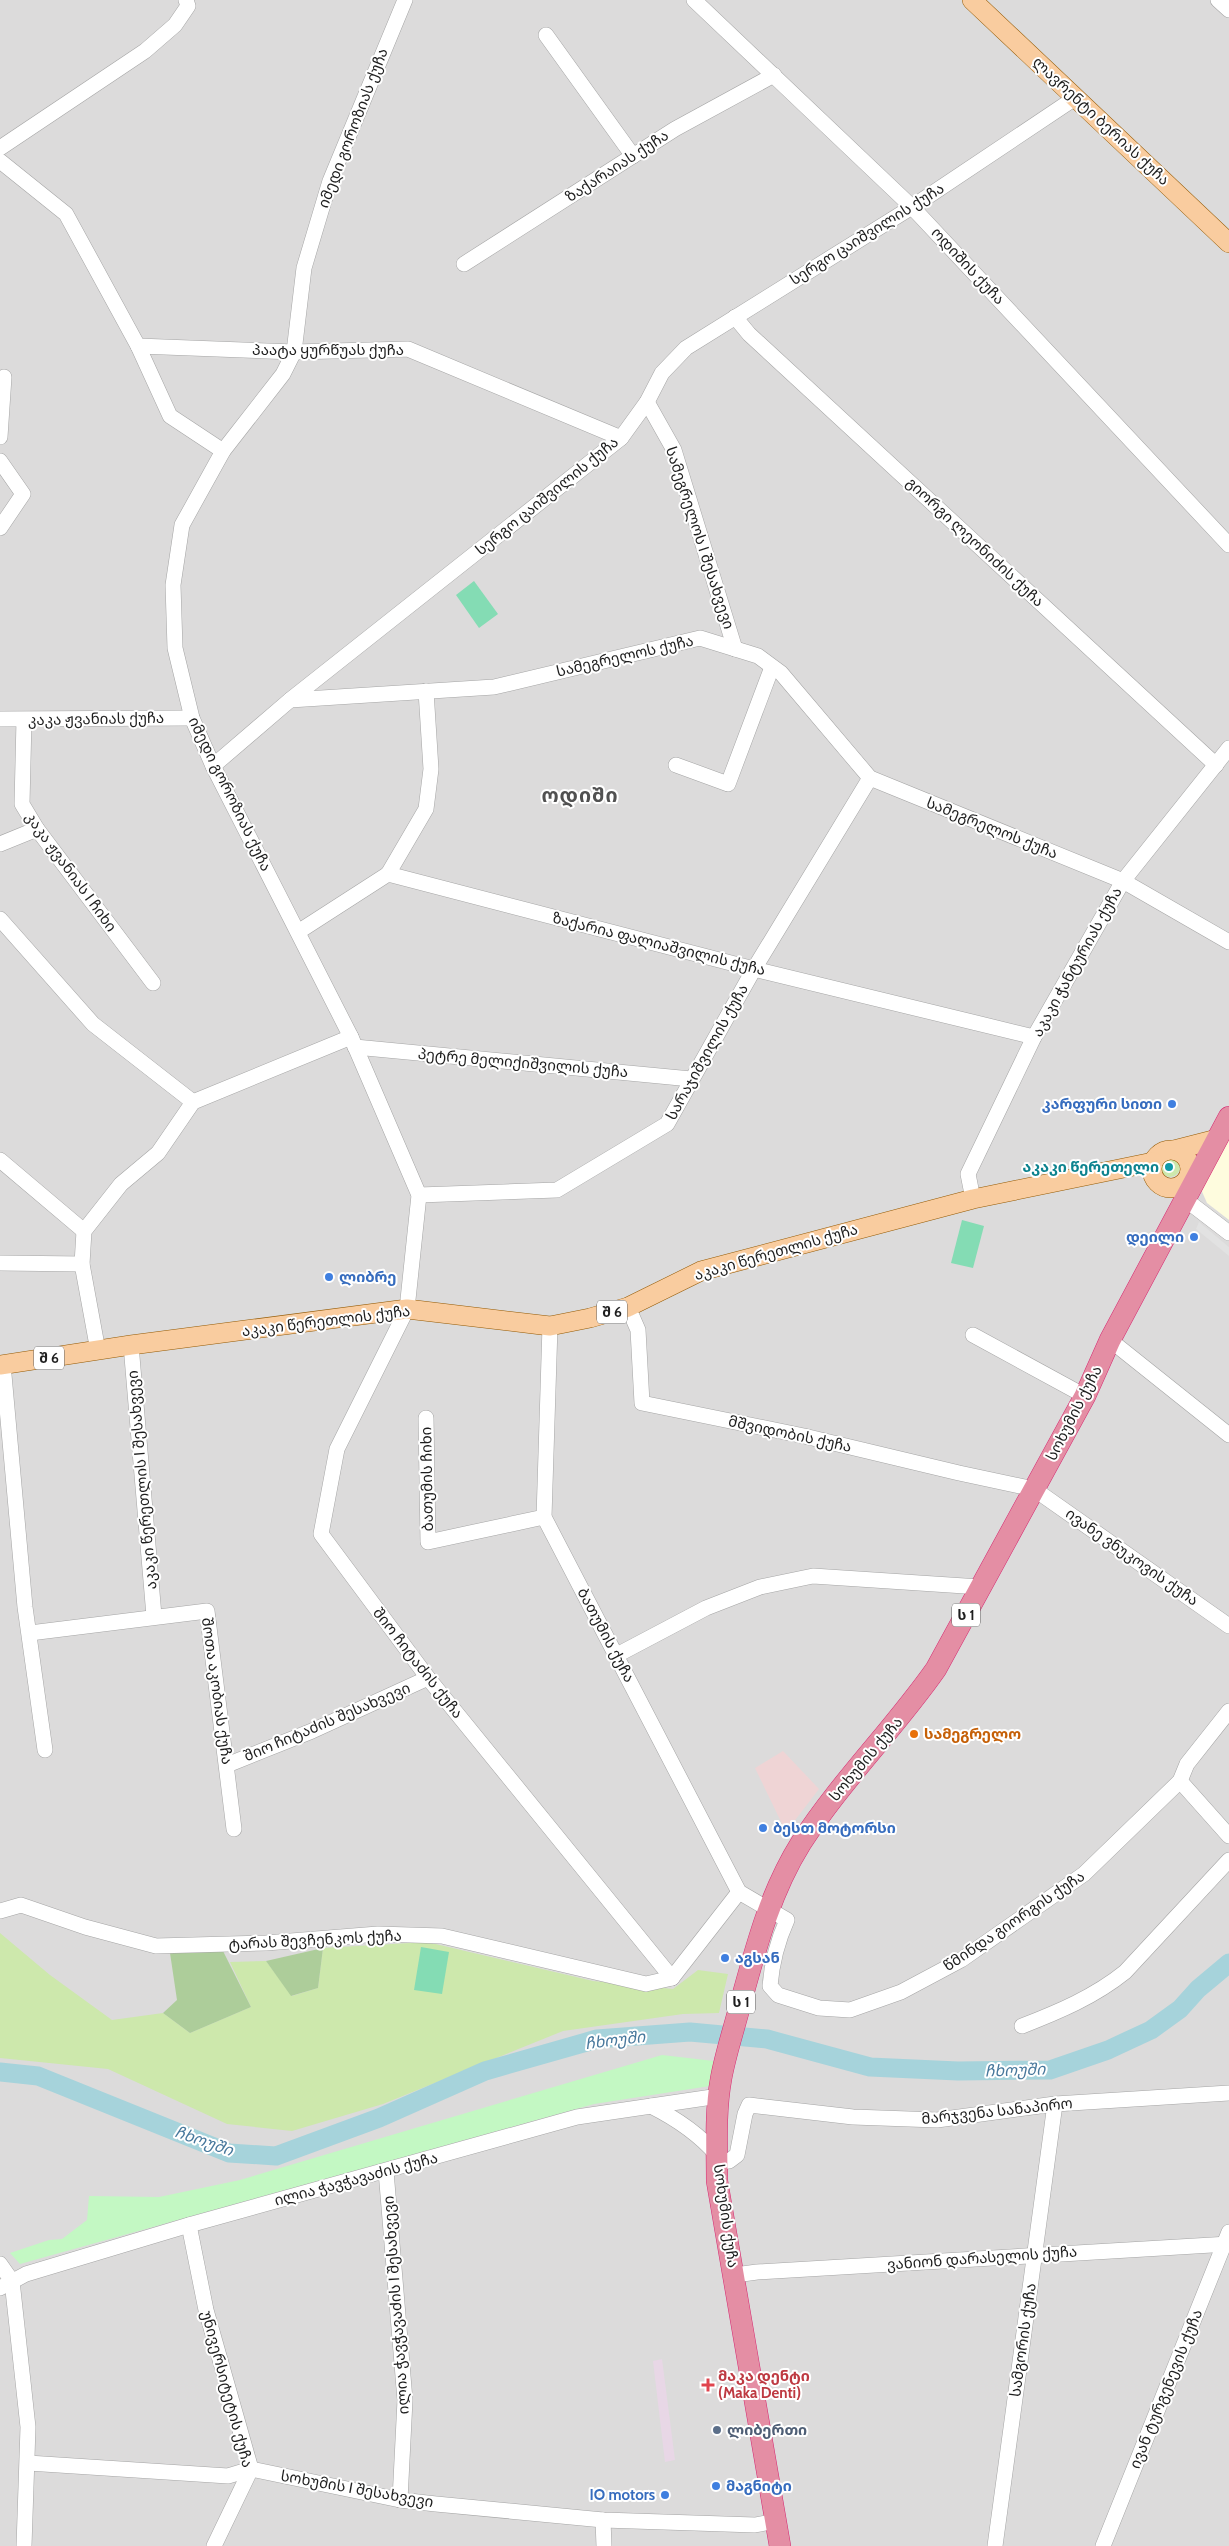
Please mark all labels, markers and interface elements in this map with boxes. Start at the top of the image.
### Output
street label: იმედი გოროზიას ქუჩა [314,46,392,210]
street label: ლავრენტი ბერიას ქუჩა [1029,53,1173,189]
street label: ზაქარაიას ქუჩა [562,126,672,206]
street label: სერგო ცაიშვილის ქუჩა [787,179,947,289]
street label: ოდიშის ქუჩა [928,224,1008,308]
street label: პაატა ყურწუას ქუჩა [252,341,404,359]
street label: სერგო ცაიშვილის ქუჩა [472,433,622,559]
street label: სამეგრელოს I შესახვევი [662,445,738,631]
street label: გიორგი ლეონიძის ქუჩა [902,473,1048,611]
street label: სამეგრელოს ქუჩა [555,631,695,681]
street label: კაკა ჟვანიას ქუჩა [28,709,164,729]
street label: იმედი გოროზიას ქუჩა [185,714,275,874]
district label: ოდიში [541,783,619,808]
street label: სამეგრელოს ქუჩა [924,793,1060,863]
street label: კაკა ჟვანიას I ჩიხი [22,809,120,935]
street label: აკაკი ჭანტურიას ქუჩა [1028,884,1126,1040]
street label: ზაქარია ფალიაშვილის ქუჩა [551,909,767,979]
street label: სარაჯიშვილის ქუჩა [662,981,752,1123]
street label: პეტრე მელიქიშვილის ქუჩა [417,1045,629,1081]
place label: კარფური სითი [1042,1095,1162,1113]
marker: კარფური სითი [1166,1098,1178,1110]
place label: აკაკი წერეთელი [1023,1158,1159,1176]
marker: აკაკი წერეთელი [1163,1161,1175,1173]
street label: აკაკი წერეთლის ქუჩა [692,1220,860,1284]
place label: დეილი [1126,1228,1184,1246]
marker: დეილი [1188,1231,1200,1243]
place label: ლიბრე [339,1268,396,1286]
marker: ლიბრე [323,1271,335,1283]
road number: შ 6 [597,1300,627,1324]
street label: აკაკი წერეთლის ქუჩა [241,1302,411,1340]
road number: შ 6 [34,1346,64,1370]
street label: სოხუმის ქუჩა [1042,1362,1106,1464]
street label: აკაკი წერეთლის I შესახვევი [123,1370,161,1590]
street label: მშვიდობის ქუჩა [727,1412,853,1456]
street label: ბათუმის ჩიხი [417,1426,437,1532]
street label: ივანე ვნუკოვის ქუჩა [1062,1504,1202,1610]
street label: ბათუმის ქუჩა [573,1585,639,1685]
street label: შიო ჩიტაძის ქუჩა [369,1604,467,1722]
road number: ს 1 [952,1604,980,1626]
street label: შოთა აკობიას ქუჩა [198,1616,236,1766]
street label: შიო ჩიტაძის შესახვევი [241,1679,413,1765]
street label: სოხუმის ქუჩა [826,1713,906,1805]
place label: სამეგრელო [924,1725,1021,1743]
marker: სამეგრელო [908,1728,920,1740]
place label: ბესთ მოტორსი [773,1819,896,1837]
marker: ბესთ მოტორსი [757,1822,769,1834]
street label: წმინდა გიორგის ქუჩა [940,1867,1088,1975]
street label: ტარას შევჩენკოს ქუჩა [228,1926,402,1954]
place label: აგსან [735,1949,780,1967]
marker: აგსან [719,1952,731,1964]
road number: ს 1 [727,1990,755,2014]
water label: ჩხოუში [584,2027,647,2053]
water label: ჩხოუში [984,2059,1046,2081]
street label: მარჯვენა სანაპირო [921,2094,1073,2128]
water label: ჩხოუში [172,2122,236,2160]
street label: ილია ჭავჭავაძის ქუჩა [272,2148,440,2210]
street label: სოხუმის ქუჩა [710,2163,742,2269]
street label: ილია ჭავჭავაძის I შესახვევი [379,2195,413,2415]
street label: ვანიონ დარასელის ქუჩა [886,2242,1078,2274]
street label: სამგორის ქუჩა [1006,2282,1040,2398]
street label: ივან ტურგენევის ქუჩა [1126,2307,1206,2471]
street label: უნივერსიტეტის ქუჩა [197,2309,257,2469]
place label: მაკა დენტი (Maka Denti) [718,2367,810,2402]
marker: მაკა დენტი (Maka Denti) [702,2379,714,2391]
place label: ლიბერთი [727,2421,807,2439]
marker: ლიბერთი [711,2424,723,2436]
street label: სოხუმის I შესახვევი [279,2467,435,2511]
place label: მაგნიტი [726,2477,792,2495]
marker: მაგნიტი [710,2480,722,2492]
place label: IO motors [589,2486,655,2504]
marker: IO motors [659,2489,671,2501]

